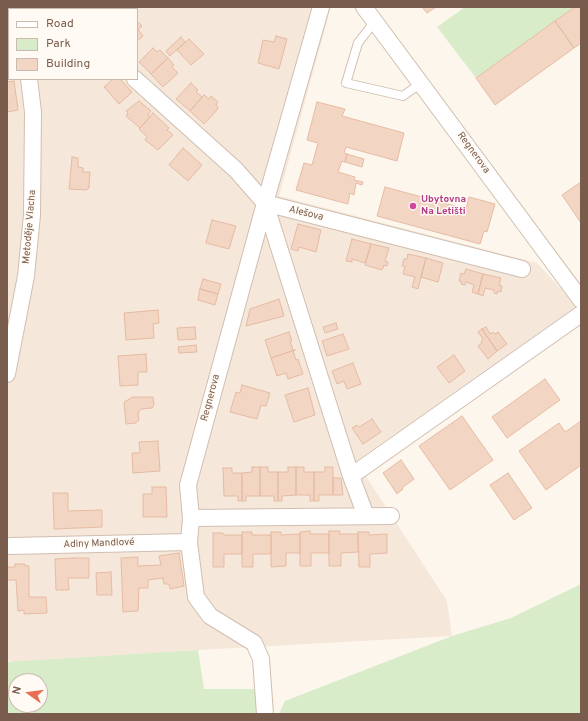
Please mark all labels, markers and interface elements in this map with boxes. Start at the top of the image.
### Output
legend [8,8,138,80]
text: Road [46,16,74,32]
text: Park [46,36,71,52]
text: Building [46,56,90,72]
street label: Regnerova [454,130,492,176]
street label: Metoděje Vlacha [21,189,39,265]
place label: Ubytovna Na Letišti [421,194,466,218]
marker: Ubytovna Na Letišti [408,201,418,211]
street label: Alešova [288,204,324,224]
street label: Regnerova [199,373,223,423]
street label: Adiny Mandlové [63,537,135,551]
north arrow [8,673,48,713]
text: N [10,685,25,696]

